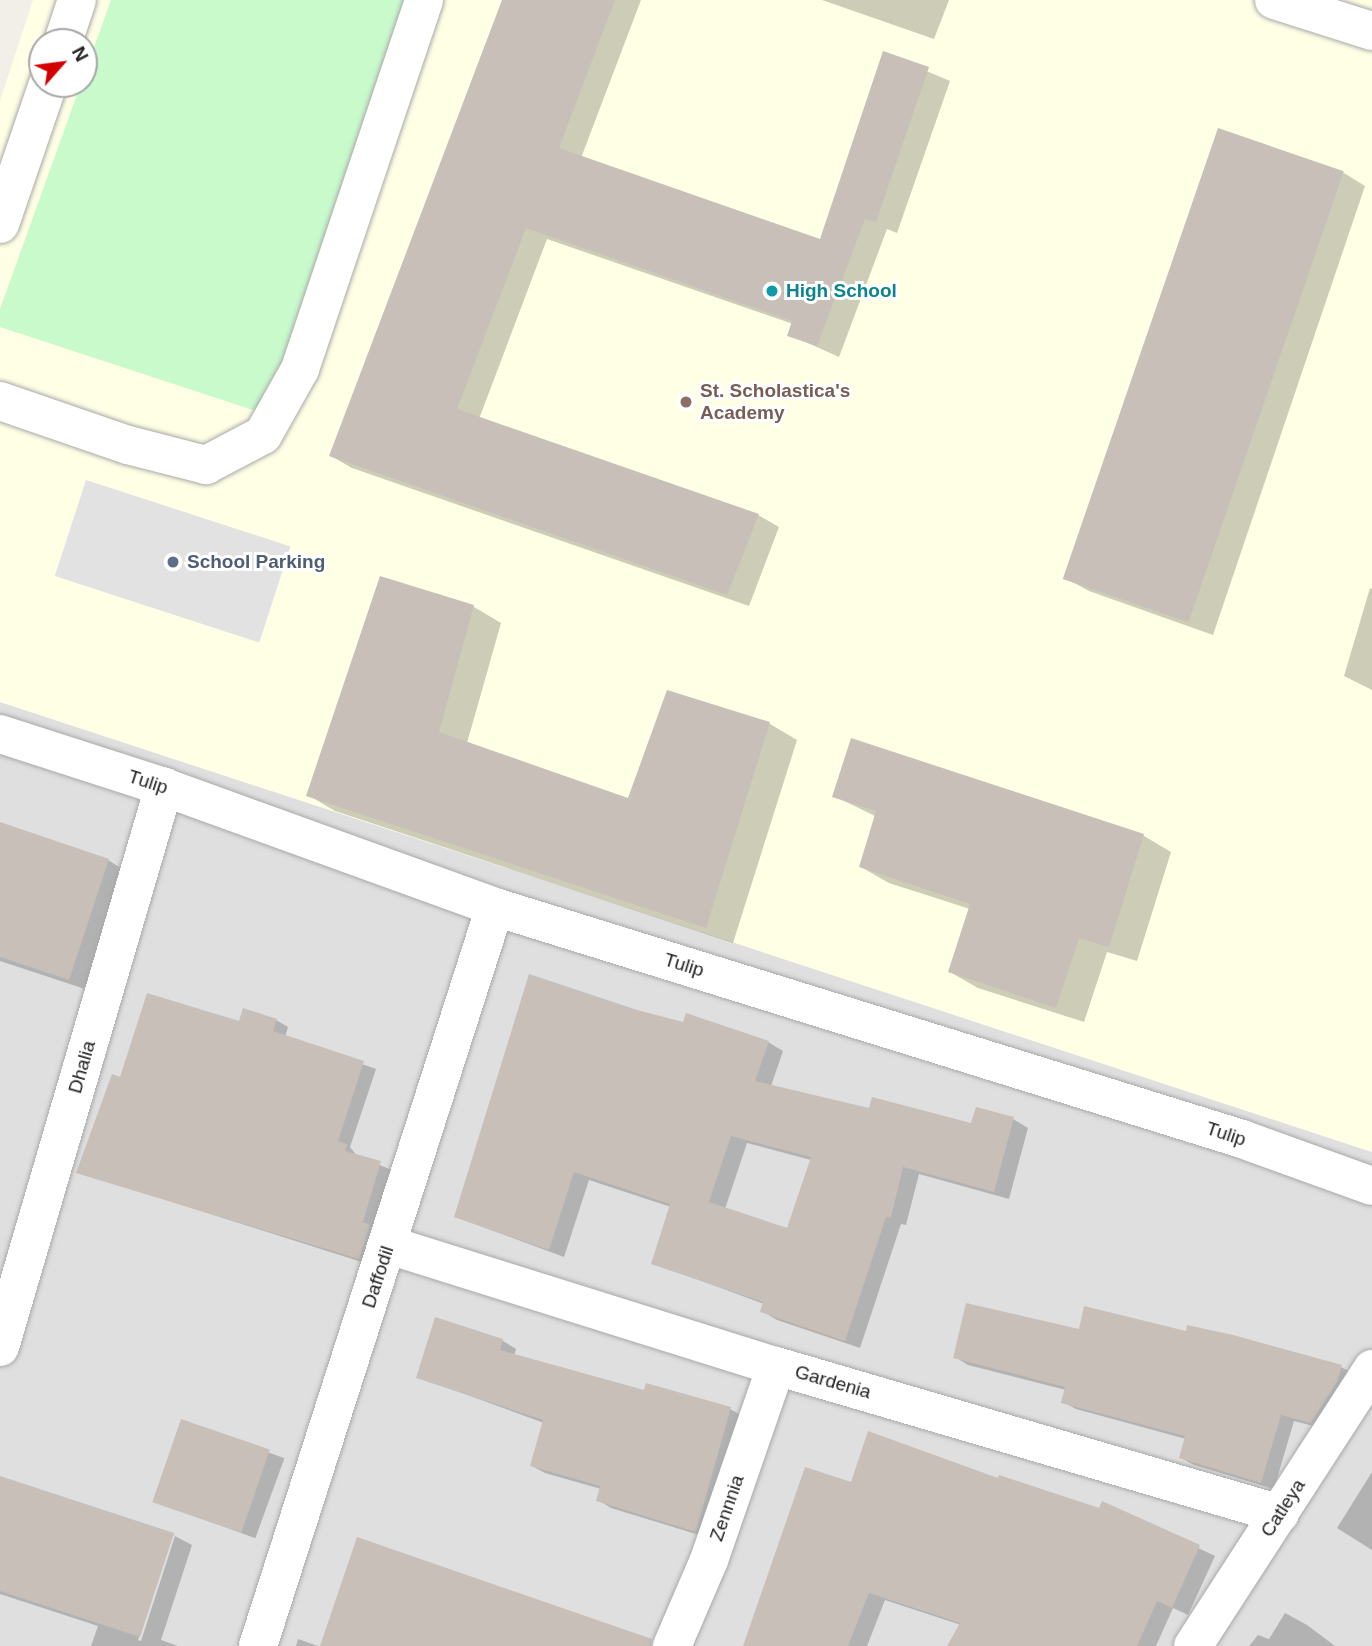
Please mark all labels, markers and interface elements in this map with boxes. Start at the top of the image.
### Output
north arrow [28,28,98,98]
text: N [68,43,93,65]
place label: High School [786,280,897,302]
marker: High School [764,283,780,299]
place label: St. Scholastica's Academy [700,380,850,424]
marker: St. Scholastica's Academy [678,394,694,410]
place label: School Parking [187,551,325,573]
marker: School Parking [165,554,181,570]
street label: Tulip [125,765,171,799]
street label: Tulip [661,948,707,982]
street label: Dhalia [64,1038,100,1096]
street label: Tulip [1203,1117,1249,1151]
street label: Daffodil [357,1243,399,1311]
street label: Gardenia [792,1360,874,1404]
street label: Zennnia [705,1472,749,1544]
street label: Catleya [1256,1475,1310,1541]

